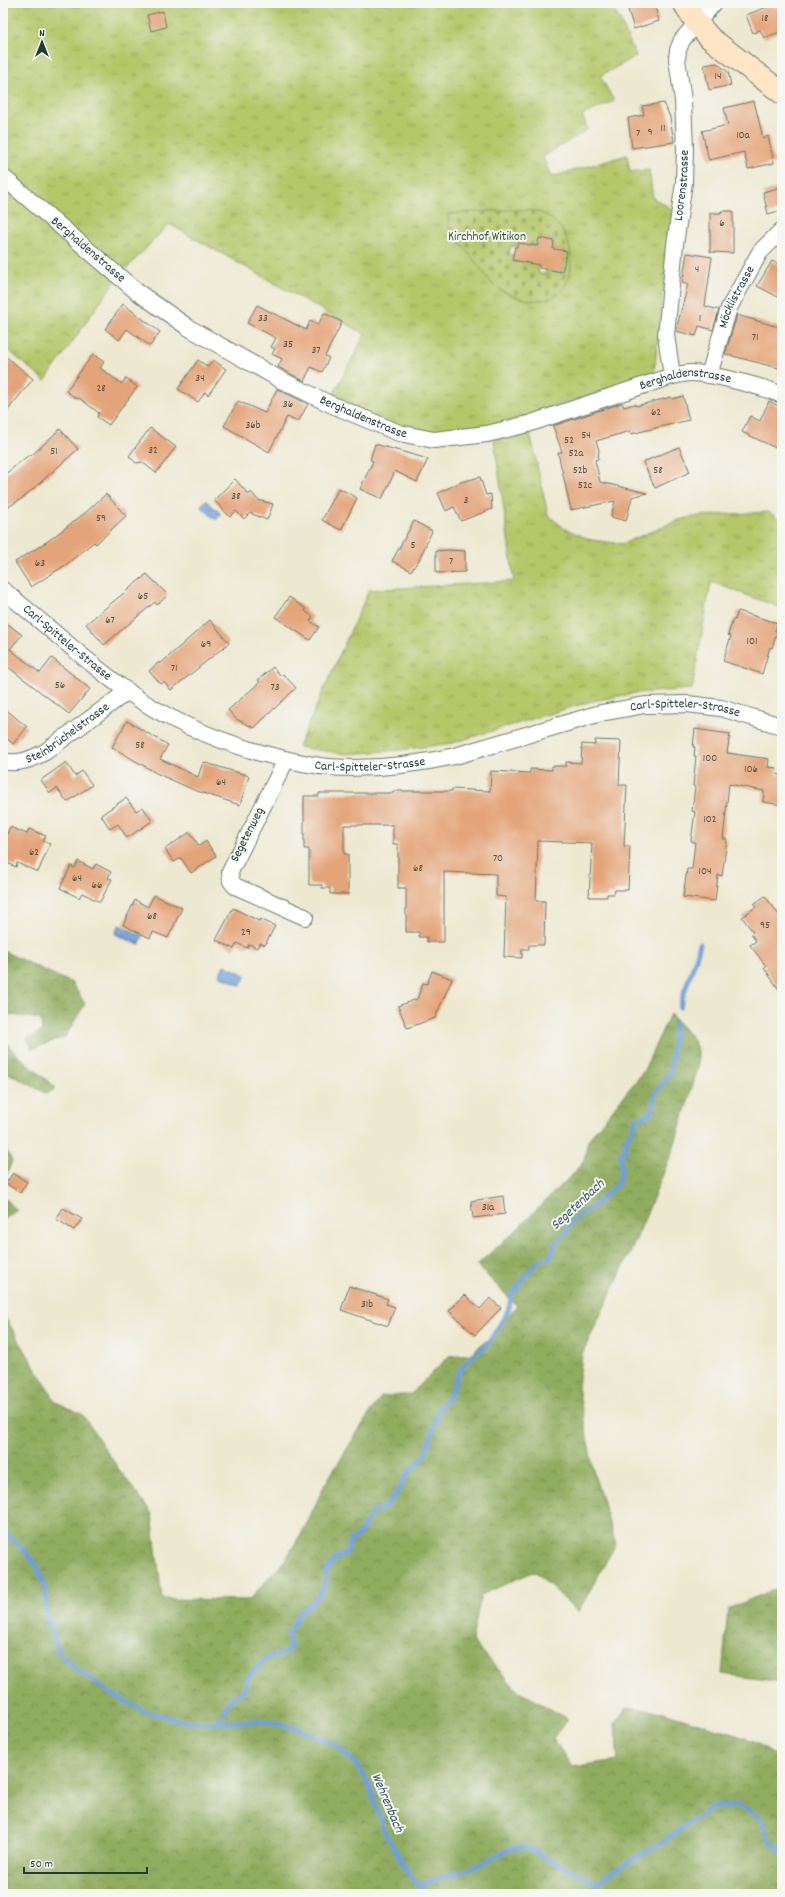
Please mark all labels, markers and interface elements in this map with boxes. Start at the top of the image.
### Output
house number: 18 [762,11,768,27]
north arrow [22,22,62,62]
text: N [39,26,45,42]
house number: 14 [715,69,721,85]
house number: 11 [661,121,665,137]
house number: 9 [647,125,653,141]
house number: 7 [636,126,640,142]
house number: 10a [736,128,751,144]
street label: Loorenstrasse [669,149,694,222]
street label: Berghaldenstrasse [46,212,130,288]
house number: 6 [719,216,725,232]
park label: Kirchhof Witikon [448,228,526,247]
house number: 4 [695,262,699,278]
street label: Möcklistrasse [714,262,760,330]
house number: 33 [258,311,268,327]
house number: 1 [699,311,701,327]
house number: 71 [752,330,758,346]
house number: 35 [283,337,293,353]
house number: 37 [311,343,321,359]
street label: Berghaldenstrasse [637,363,733,396]
house number: 34 [195,371,205,387]
house number: 28 [96,381,106,397]
street label: Berghaldenstrasse [316,391,409,444]
house number: 36 [283,397,293,413]
house number: 62 [651,405,661,421]
house number: 36b [245,418,261,434]
house number: 54 [581,428,591,444]
house number: 52 [564,433,574,449]
house number: 32 [148,443,158,459]
house number: 51 [50,444,58,460]
house number: 52a [568,446,584,462]
house number: 52b [573,463,588,479]
house number: 58 [653,463,663,479]
house number: 52c [578,478,592,494]
house number: 38 [231,489,241,505]
house number: 3 [464,493,469,509]
house number: 59 [96,511,106,527]
house number: 5 [410,538,416,554]
house number: 7 [449,554,453,570]
house number: 63 [35,556,45,572]
house number: 65 [138,589,148,605]
street label: Carl-Spitteler-Strasse [18,600,116,686]
house number: 67 [105,613,115,629]
house number: 101 [747,634,757,650]
house number: 69 [201,637,211,653]
house number: 71 [171,661,177,677]
house number: 56 [55,678,65,694]
house number: 73 [270,680,280,696]
street label: Carl-Spitteler-Strasse [628,694,743,723]
street label: Steinbrüchelstrasse [23,698,114,769]
house number: 58 [135,738,145,754]
house number: 100 [703,751,717,767]
street label: Carl-Spitteler-Strasse [313,752,427,777]
house number: 106 [744,762,758,778]
house number: 64 [216,775,226,791]
street label: Segetenweg [226,804,270,866]
house number: 102 [703,812,717,828]
house number: 62 [29,845,39,861]
house number: 70 [493,851,503,867]
house number: 68 [413,861,423,877]
house number: 104 [699,864,711,880]
house number: 64 [72,871,82,887]
house number: 66 [92,878,102,894]
house number: 68 [147,909,157,925]
house number: 95 [760,918,770,934]
house number: 29 [241,925,251,941]
water label: Segetenbach [547,1174,610,1235]
house number: 31a [482,1200,495,1216]
house number: 31b [361,1297,373,1313]
water label: Wehrenbach [365,1770,409,1836]
scale bar [24,1849,147,1875]
text: 50 m [30,1856,53,1873]

